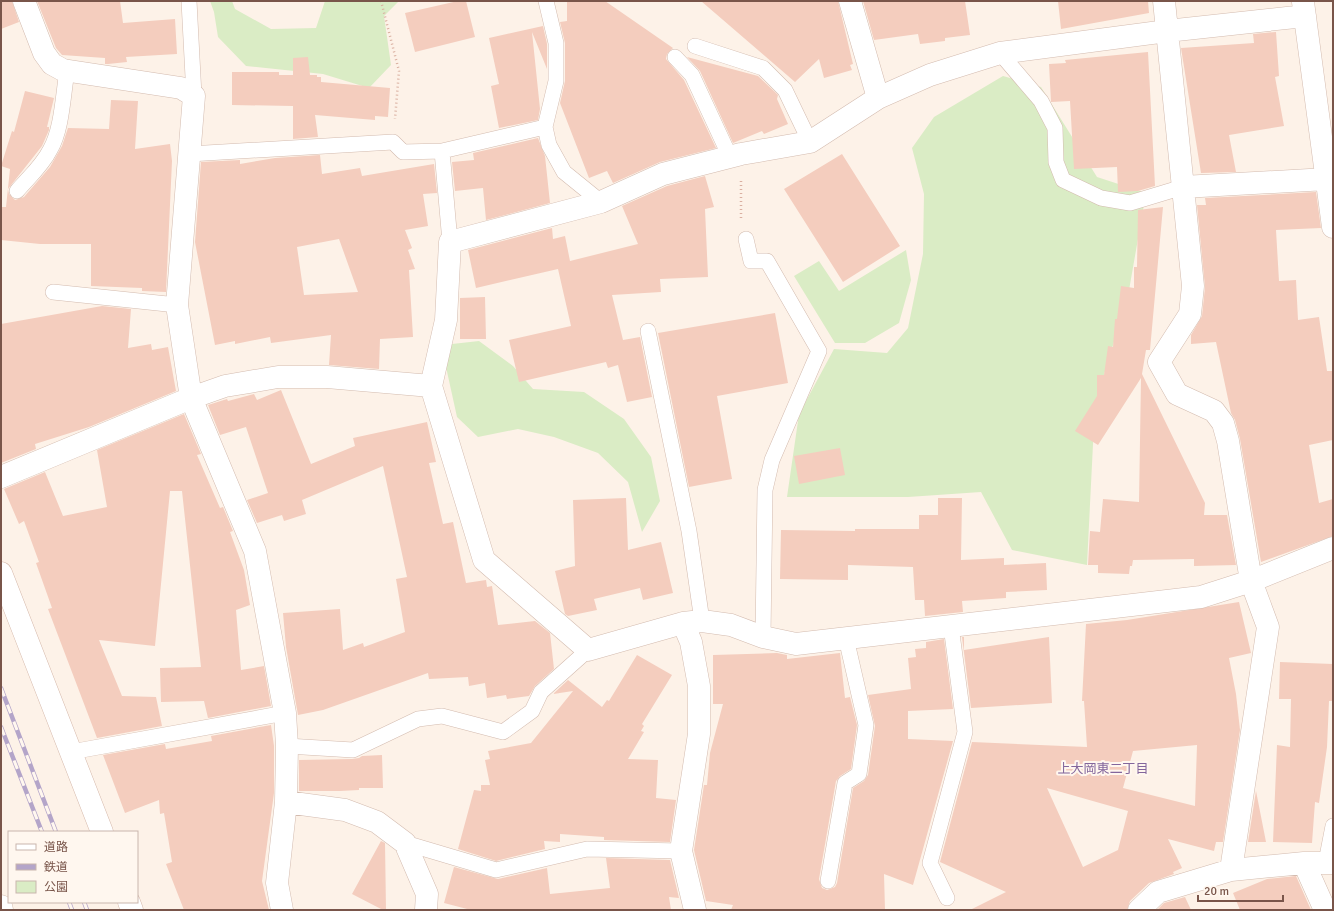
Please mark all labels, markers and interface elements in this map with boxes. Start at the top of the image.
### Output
district label: 上大岡東二丁目 [1057,761,1149,777]
legend [8,831,138,903]
text: 道路 [44,840,68,855]
text: 鉄道 [44,860,68,875]
scale bar [1198,877,1283,903]
text: 公園 [44,880,68,895]
text: 20 m [1204,884,1229,899]

